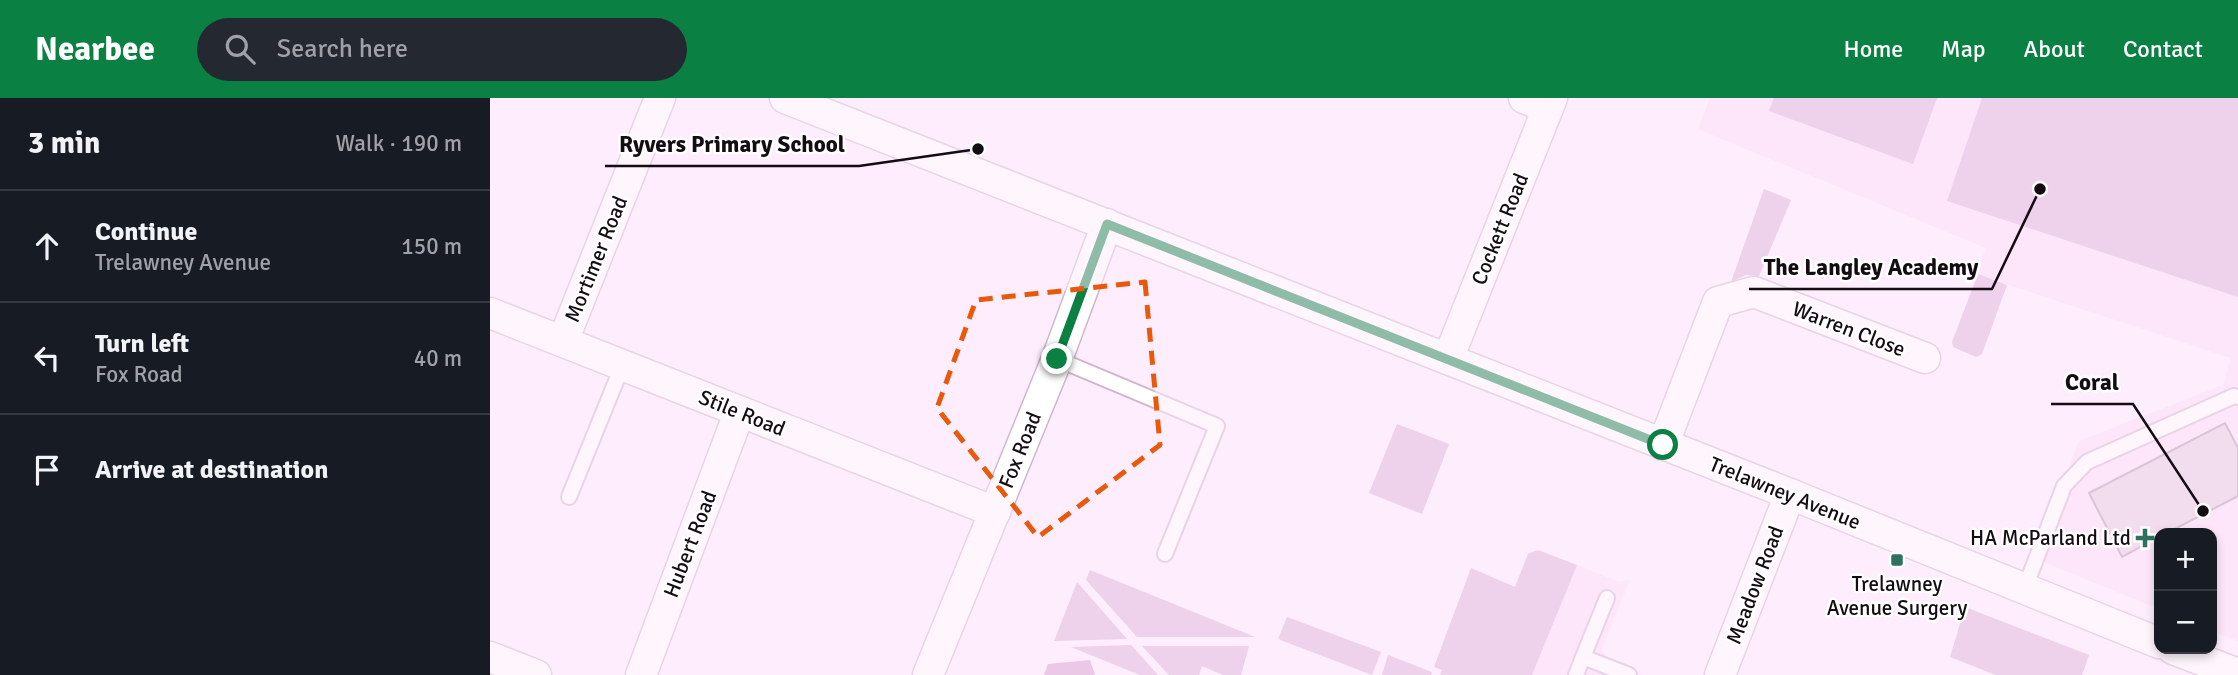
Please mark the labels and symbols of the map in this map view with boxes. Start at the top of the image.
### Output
callout: Ryvers Primary School [605,122,859,166]
text: Ryvers Primary School [619,130,845,159]
street label: Cockett Road [1466,169,1534,289]
street label: Mortimer Road [559,192,633,326]
callout: The Langley Academy [1749,245,1992,289]
text: The Langley Academy [1764,253,1979,282]
street label: Warren Close [1789,296,1909,362]
route end [1041,343,1072,374]
callout: Coral [2051,360,2133,404]
text: Coral [2065,368,2119,397]
street label: Stile Road [695,384,789,442]
street label: Fox Road [993,408,1047,492]
route start [1647,429,1678,460]
street label: Trelawney Avenue [1706,451,1864,535]
street label: Hubert Road [658,487,722,601]
street label: Meadow Road [1721,522,1789,648]
place label: HA McParland Ltd [1970,525,2131,551]
marker: HA McParland Ltd [2137,530,2153,546]
marker: Trelawney Avenue Surgery [1889,552,1905,568]
place label: Trelawney Avenue Surgery [1827,571,1968,621]

